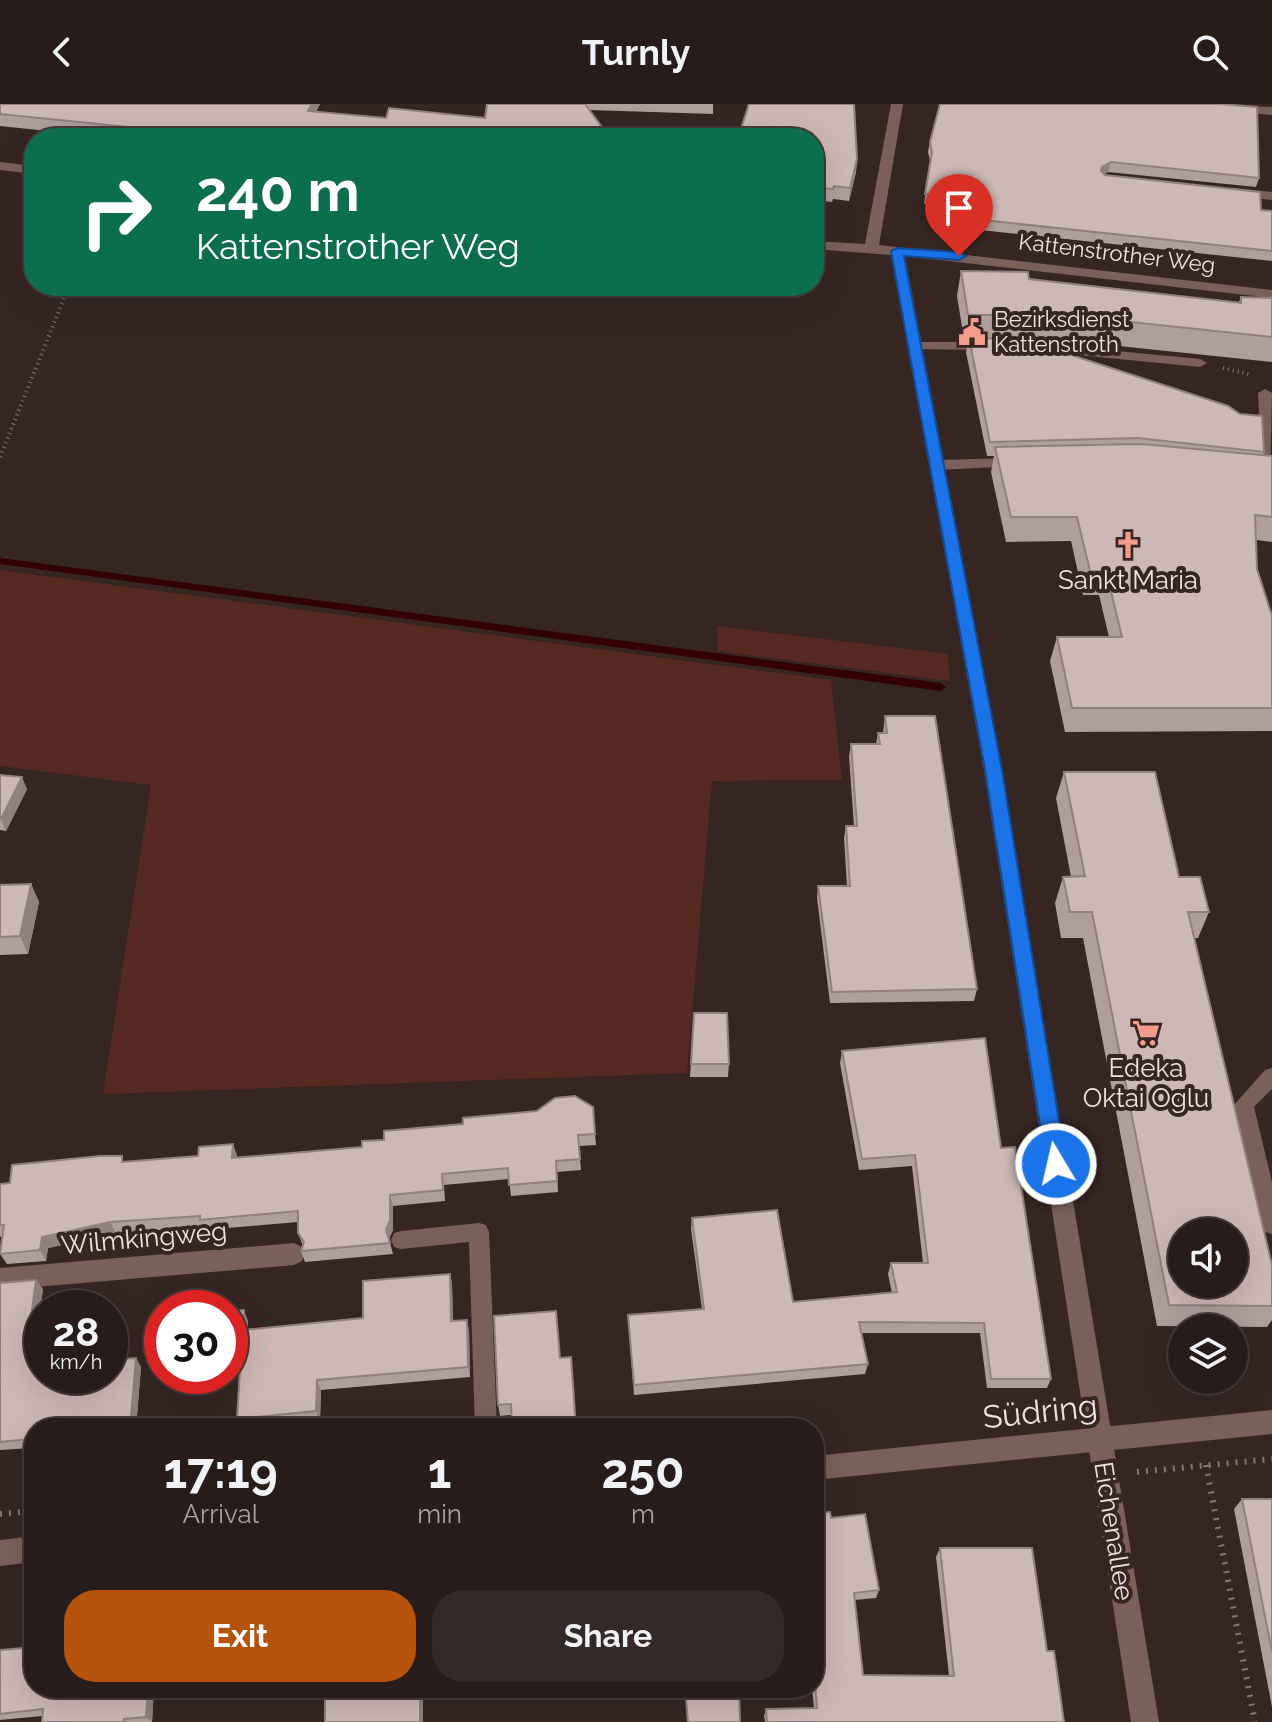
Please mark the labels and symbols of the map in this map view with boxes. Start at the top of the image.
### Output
pin [925,174,993,256]
street label: Kattenstrother Weg [1017,228,1217,278]
place label: Bezirksdienst Kattenstroth [994,306,1130,357]
public building icon: Bezirksdienst Kattenstroth [957,317,987,347]
church icon: Sankt Maria [1113,530,1143,560]
place label: Sankt Maria [1058,565,1198,595]
supermarket icon: Edeka Oktai Oglu [1131,1018,1161,1048]
place label: Edeka Oktai Oglu [1083,1053,1209,1113]
position arrow [1014,1122,1098,1206]
street label: Wilmkingweg [60,1216,228,1260]
speed limit sign: 30 [144,1290,248,1394]
street label: Südring [981,1387,1099,1435]
street label: Eichenallee [1088,1459,1140,1603]

